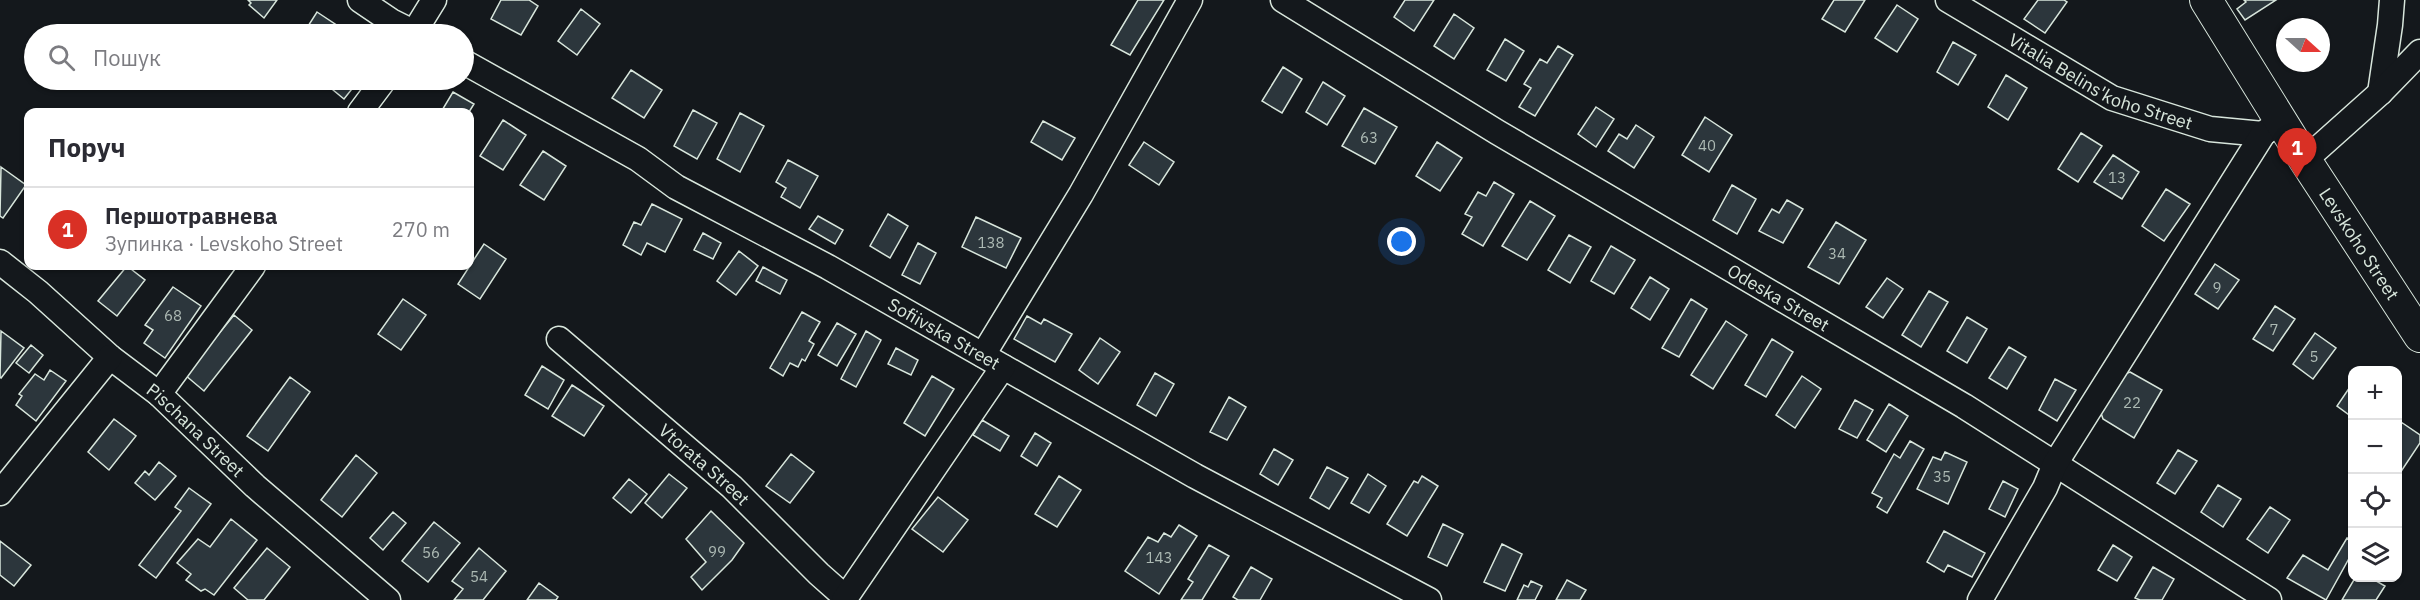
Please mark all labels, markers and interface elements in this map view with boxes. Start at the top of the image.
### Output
north arrow [2276,18,2330,72]
search box [24,24,474,90]
street label: Vitalia Belins'koho Street [2005,28,2196,134]
icon: search [45,41,78,74]
text: Пошук [93,43,161,72]
house number: 63 [1360,128,1378,147]
pin: 1 [2278,128,2316,178]
text: Поруч [48,130,126,164]
house number: 40 [1698,136,1716,155]
house number: 13 [2108,168,2126,187]
street label: Levskoho Street [2315,183,2405,304]
text: Першотравнева [105,201,278,230]
text: 1 [62,216,74,243]
text: 270 m [392,216,450,243]
your location [1387,227,1416,256]
text: Зупинка · Levskoho Street [105,230,343,257]
house number: 138 [977,233,1005,252]
house number: 34 [1828,244,1846,263]
street label: Odeska Street [1723,258,1834,336]
house number: 9 [2212,278,2222,297]
street label: Sofiivska Street [884,292,1005,374]
house number: 68 [164,306,182,325]
house number: 7 [2269,320,2279,339]
house number: 5 [2309,347,2319,366]
map controls [2348,366,2402,582]
button: + [2348,366,2402,420]
street label: Pischana Street [142,378,250,482]
house number: 22 [2123,393,2141,412]
street label: Vtorata Street [654,418,755,510]
button: − [2348,420,2402,474]
house number: 35 [1933,467,1951,486]
button: locate [2348,474,2402,528]
button: layers [2348,528,2402,582]
house number: 99 [708,542,726,561]
house number: 56 [422,543,440,562]
house number: 143 [1145,548,1173,567]
house number: 54 [470,567,488,586]

